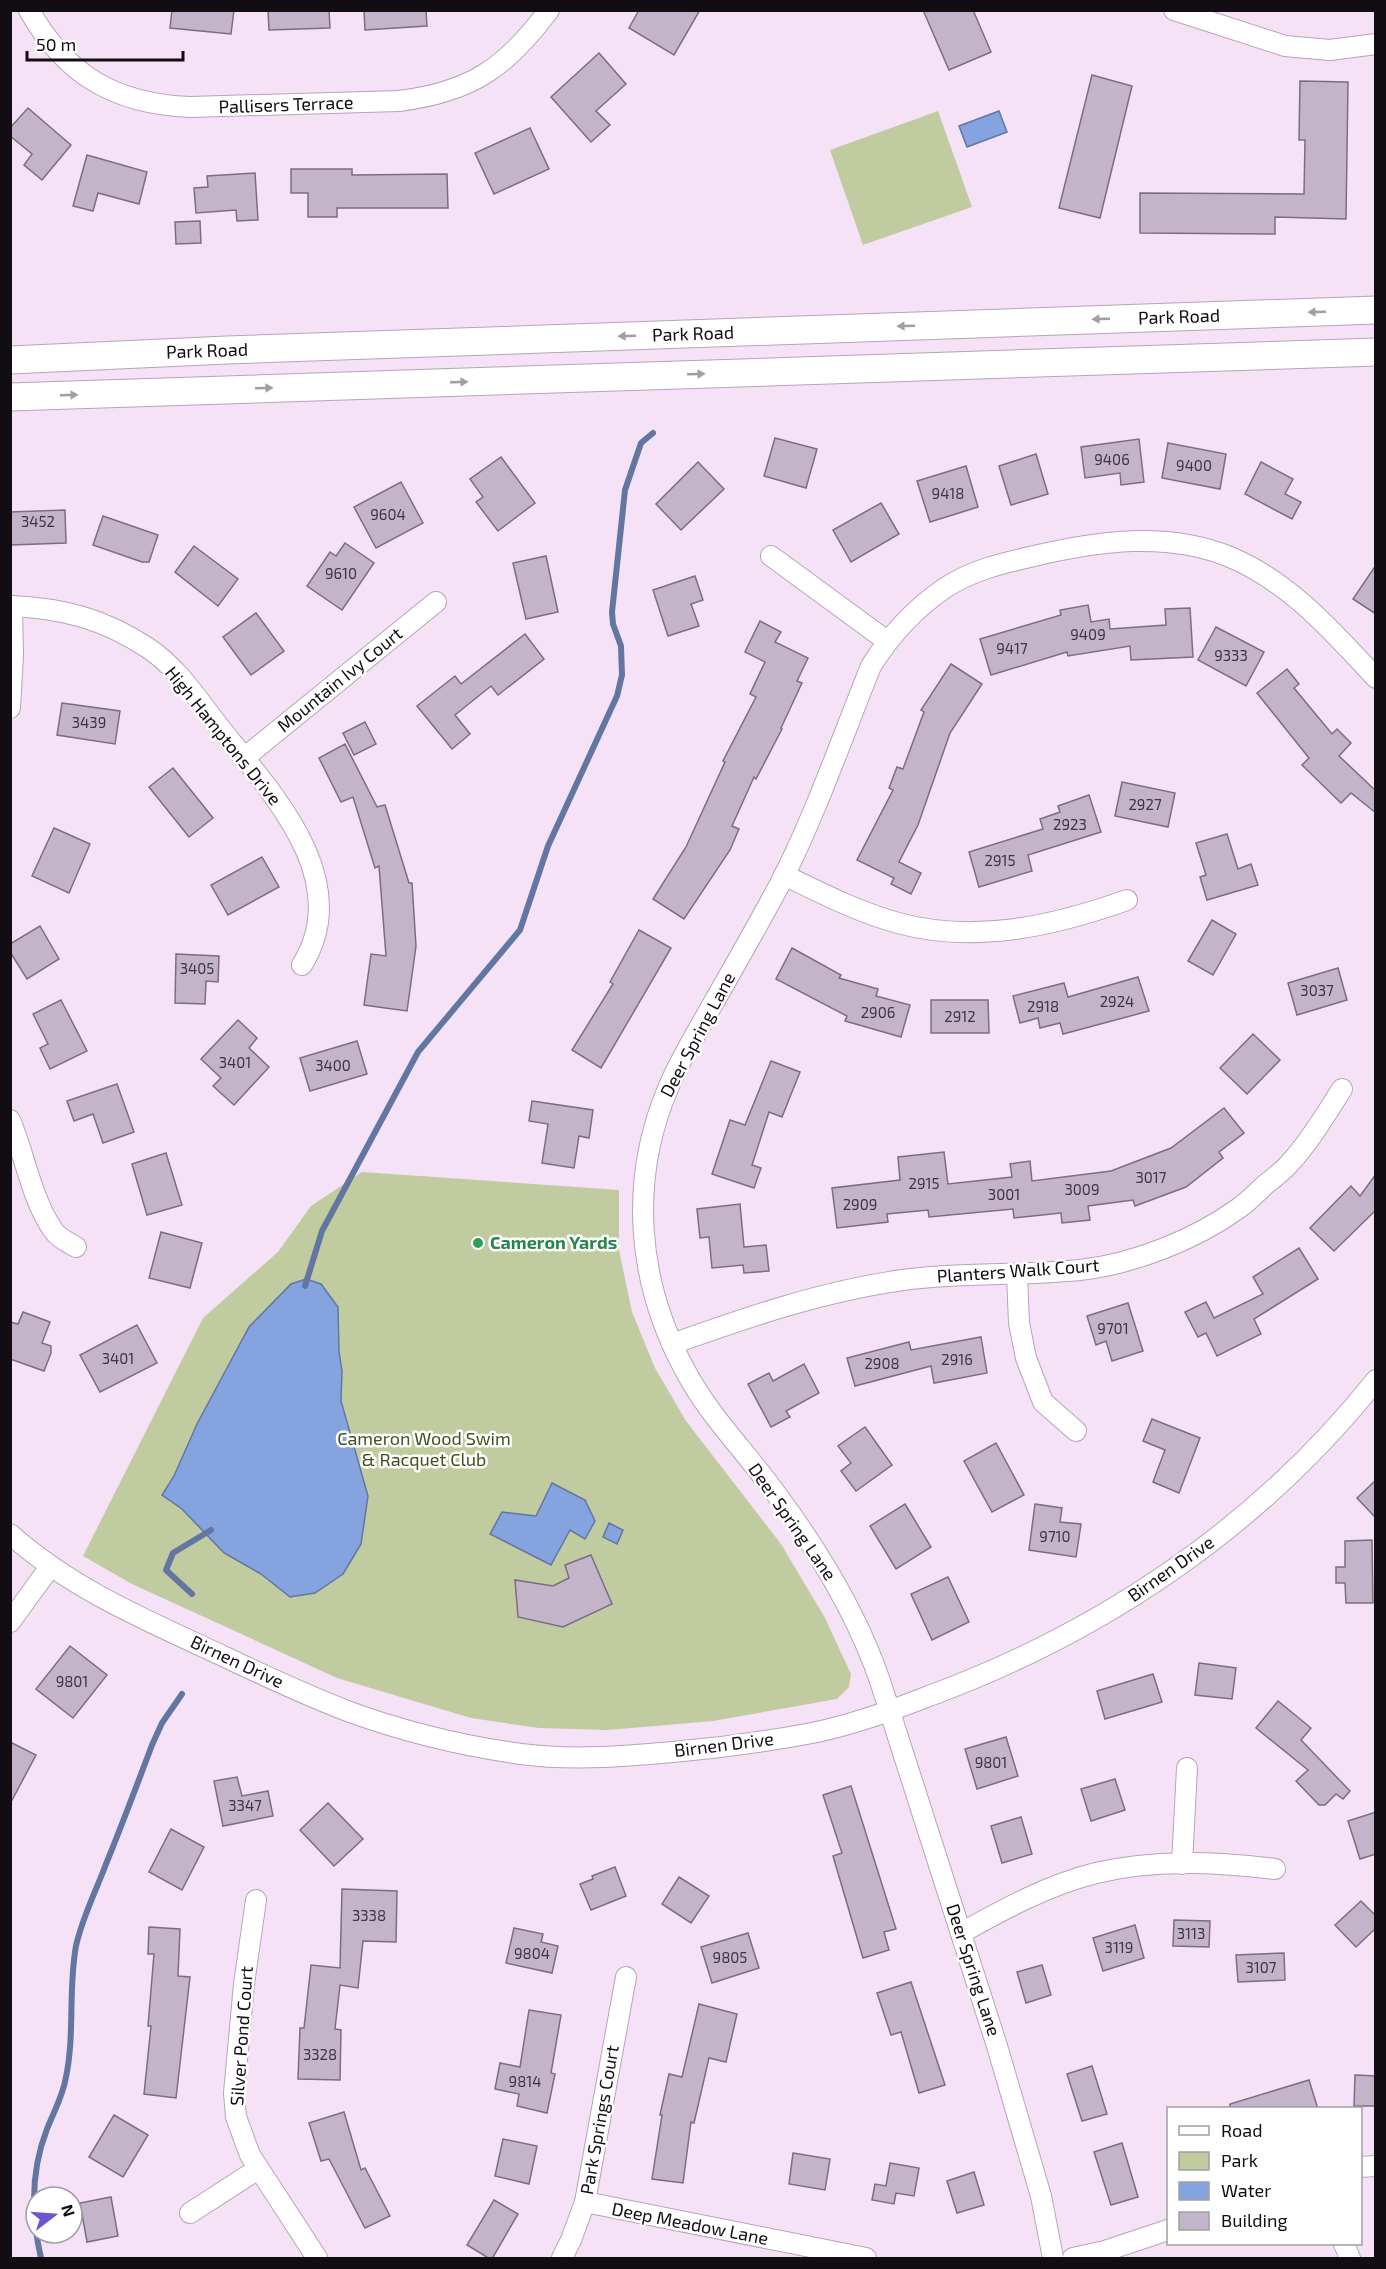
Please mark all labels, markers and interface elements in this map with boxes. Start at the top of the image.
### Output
scale bar [27,24,183,62]
text: 50 m [36,33,76,55]
street label: Pallisers Terrace [218,91,354,117]
street label: Park Road [1138,304,1220,328]
one-way arrow [1308,307,1327,316]
one-way arrow [1092,315,1111,324]
street label: Park Road [652,321,734,345]
one-way arrow [897,322,916,331]
one-way arrow [618,331,637,341]
street label: Park Road [166,338,248,362]
one-way arrow [686,370,705,379]
one-way arrow [449,377,468,387]
one-way arrow [254,384,273,393]
one-way arrow [59,390,78,399]
house number: 9406 [1094,450,1130,468]
house number: 9400 [1176,456,1212,474]
house number: 9418 [932,484,964,502]
house number: 9604 [370,505,406,523]
house number: 3452 [21,512,55,530]
house number: 9610 [325,564,357,582]
street label: Mountain Ivy Court [272,622,406,736]
house number: 9409 [1070,625,1106,643]
house number: 9417 [996,639,1028,657]
house number: 9333 [1214,646,1248,664]
street label: High Hamptons Drive [161,661,287,809]
house number: 3439 [72,713,106,731]
house number: 2927 [1128,795,1162,813]
house number: 2923 [1053,815,1087,833]
house number: 2915 [984,851,1016,869]
house number: 3405 [180,959,214,977]
street label: Deer Spring Lane [655,968,739,1101]
house number: 3037 [1300,981,1334,999]
house number: 2924 [1100,992,1134,1010]
house number: 2918 [1027,997,1059,1015]
house number: 2906 [861,1003,895,1021]
house number: 2912 [944,1007,976,1025]
house number: 3401 [219,1053,251,1071]
house number: 3400 [315,1056,351,1074]
house number: 3017 [1135,1168,1167,1186]
house number: 2915 [908,1174,940,1192]
house number: 3009 [1064,1180,1100,1198]
house number: 3001 [988,1185,1020,1203]
house number: 2909 [843,1195,877,1213]
place label: Cameron Yards [490,1231,617,1253]
marker: Cameron Yards [471,1236,485,1250]
street label: Planters Walk Court [936,1253,1100,1287]
house number: 9701 [1097,1319,1129,1337]
house number: 3401 [102,1349,134,1367]
house number: 2916 [941,1350,973,1368]
house number: 2908 [864,1354,900,1372]
park label: Cameron Wood Swim & Racquet Club [337,1427,511,1470]
street label: Deer Spring Lane [744,1459,841,1584]
house number: 9710 [1039,1527,1071,1545]
street label: Birnen Drive [1123,1530,1218,1606]
street label: Birnen Drive [187,1630,287,1692]
house number: 9801 [56,1672,88,1690]
street label: Birnen Drive [673,1727,775,1761]
house number: 9801 [975,1753,1007,1771]
house number: 3347 [228,1796,262,1814]
street label: Deer Spring Lane [942,1901,1006,2039]
house number: 3338 [352,1906,386,1924]
house number: 3113 [1177,1924,1205,1942]
house number: 3119 [1105,1938,1133,1956]
house number: 9804 [514,1944,550,1962]
house number: 9805 [713,1948,747,1966]
house number: 3107 [1245,1958,1277,1976]
street label: Silver Pond Court [225,1965,257,2106]
street label: Park Springs Court [575,2043,623,2196]
house number: 3328 [303,2045,337,2063]
house number: 9814 [509,2072,541,2090]
legend [1167,2107,1362,2245]
text: Road [1221,2119,1262,2141]
text: Park [1221,2149,1258,2171]
text: Water [1221,2179,1271,2201]
north arrow [24,2185,84,2245]
street label: Deep Meadow Lane [610,2197,770,2249]
text: N [58,2202,80,2219]
text: Building [1221,2209,1288,2231]

